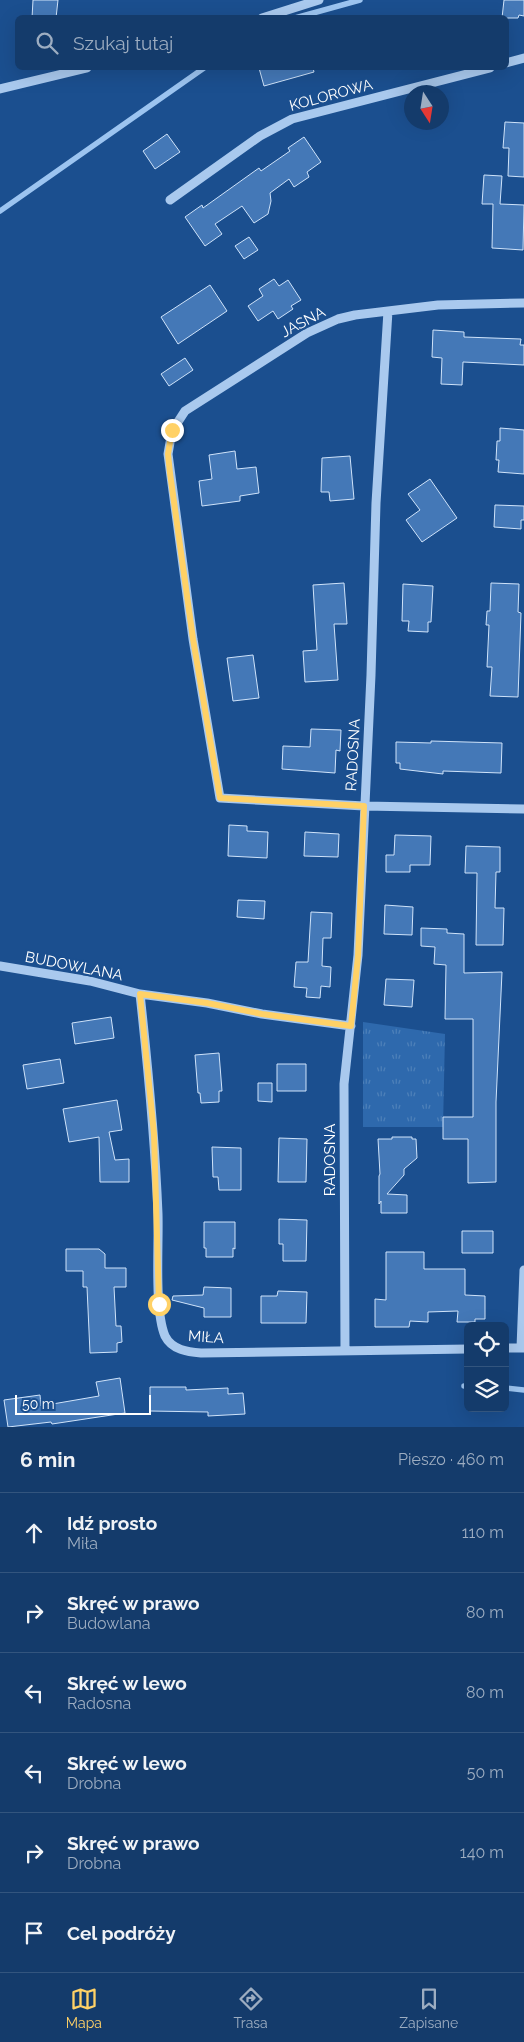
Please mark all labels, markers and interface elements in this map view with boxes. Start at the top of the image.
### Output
search box [15,15,509,70]
icon: search [33,29,61,57]
text: Szukaj tutaj [73,32,173,54]
street label: KOLOROWA [287,75,375,115]
north arrow [404,85,449,130]
street label: JASNA [278,303,328,341]
route end [161,419,184,442]
street label: RADOSNA [342,718,364,792]
street label: BUDOWLANA [24,948,124,984]
street label: RADOSNA [321,1124,339,1196]
route start [148,1293,171,1316]
map controls [464,1322,509,1412]
button: locate [464,1322,509,1367]
street label: MIŁA [187,1327,225,1347]
button: layers [464,1367,509,1412]
scale bar [15,1392,151,1415]
text: 50 m [22,1396,55,1412]
text: 6 min [20,1447,75,1472]
text: Pieszo · 460 m [398,1450,504,1469]
text: Idź prosto [67,1512,157,1534]
icon: ahead [20,1519,48,1547]
text: 110 m [462,1523,504,1542]
text: Miła [67,1534,98,1553]
text: Skręć w prawo [67,1592,200,1614]
icon: right [20,1599,48,1627]
text: 80 m [466,1603,504,1622]
text: Budowlana [67,1614,150,1633]
text: Skręć w lewo [67,1672,187,1694]
icon: left [20,1679,48,1707]
text: 80 m [466,1683,504,1702]
text: Radosna [67,1694,131,1713]
text: Skręć w lewo [67,1752,187,1774]
icon: left [20,1759,48,1787]
text: 50 m [467,1763,504,1782]
text: Drobna [67,1774,121,1793]
text: Skręć w prawo [67,1832,200,1854]
icon: right [20,1839,48,1867]
text: 140 m [460,1843,504,1862]
text: Drobna [67,1854,121,1873]
icon: arrive [20,1919,48,1947]
text: Cel podróży [67,1922,176,1944]
tab: Mapa [66,1985,102,2031]
tab: Trasa [234,1985,268,2031]
tab: Zapisane [399,1985,458,2031]

